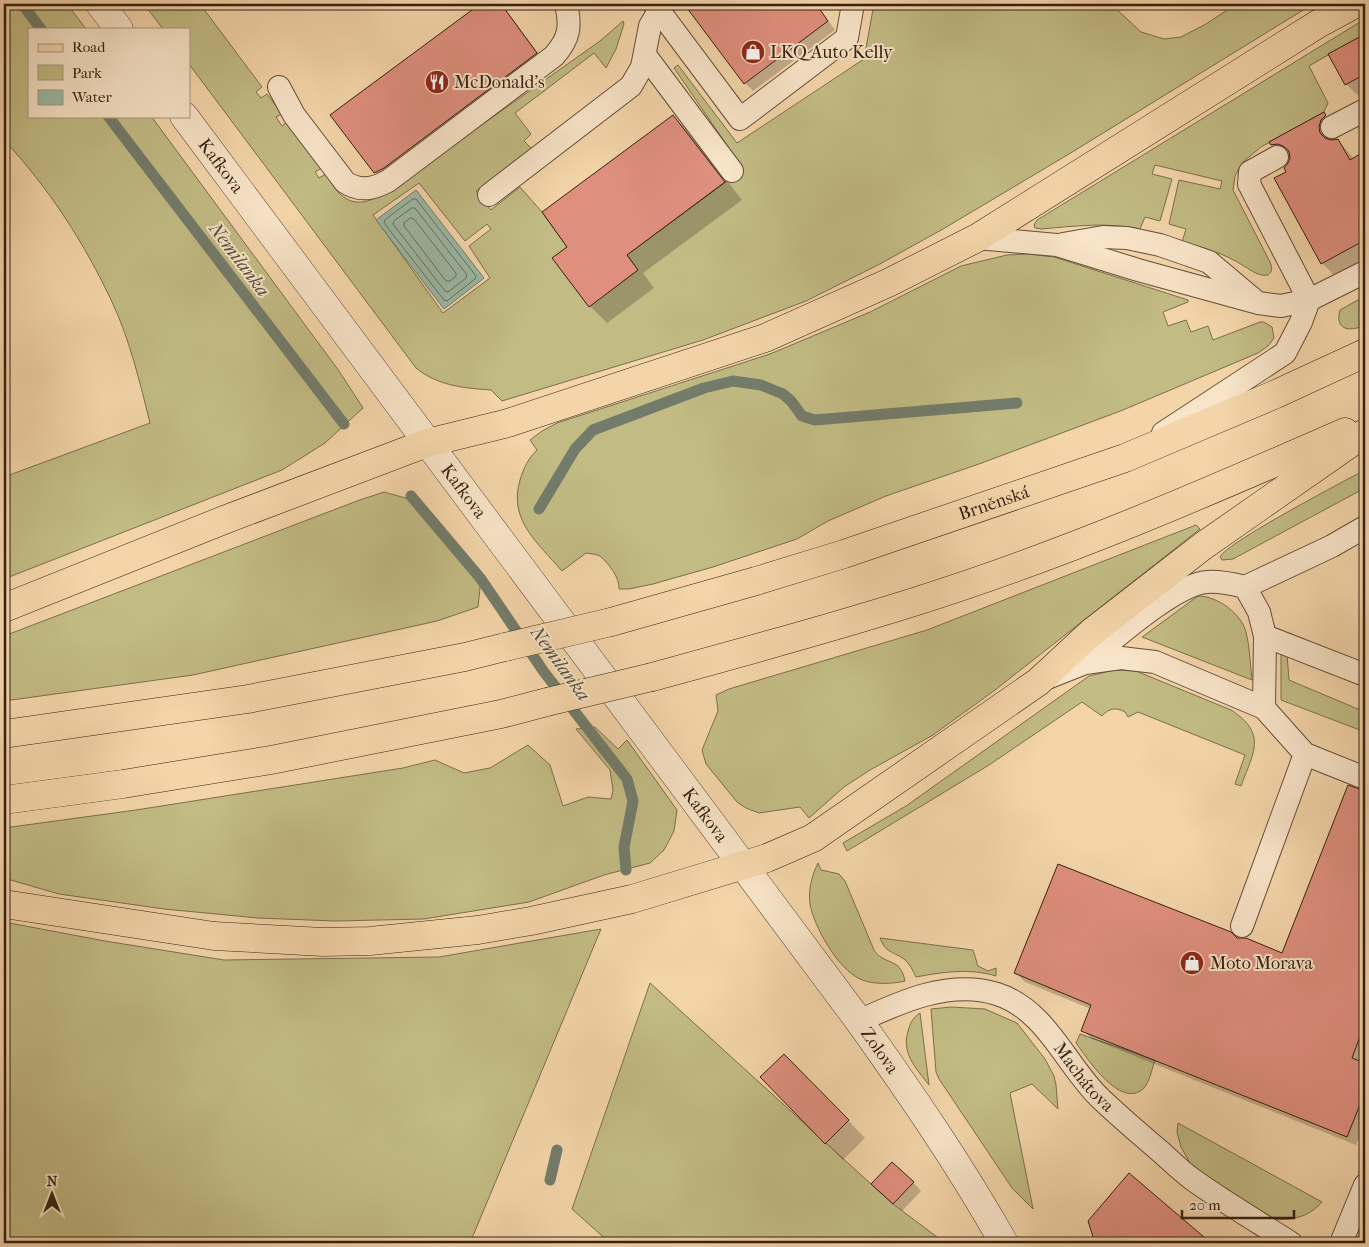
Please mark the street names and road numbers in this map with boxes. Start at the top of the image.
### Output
street label: Kafkova [194,135,248,198]
street label: Kafkova [436,460,491,523]
street label: Brněnská [956,481,1033,525]
street label: Kafkova [678,784,732,847]
street label: Zolova [856,1023,903,1079]
street label: Machátova [1049,1038,1118,1117]

